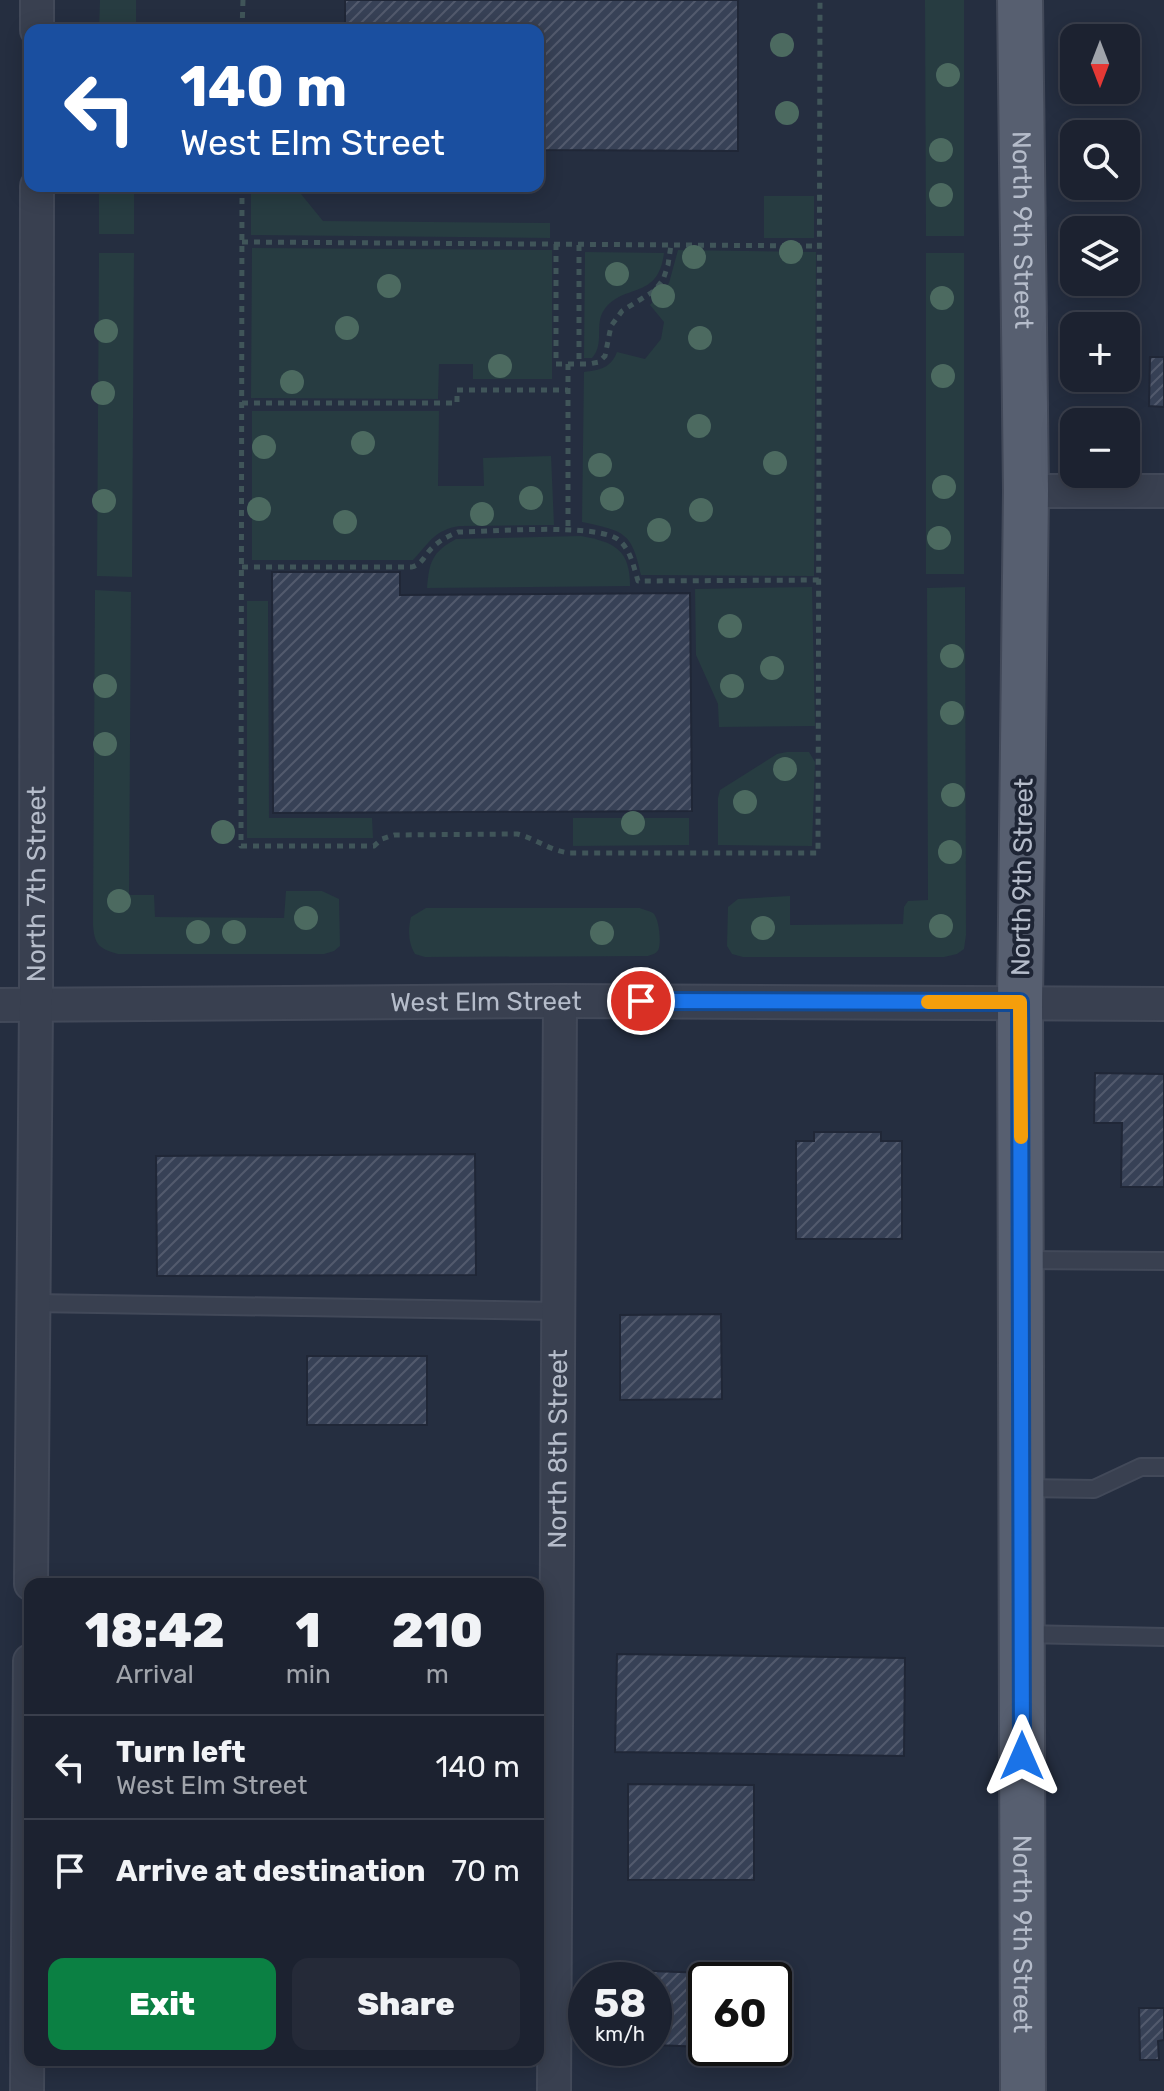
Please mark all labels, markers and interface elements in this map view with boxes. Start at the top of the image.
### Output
north arrow [1060,24,1140,104]
map controls [1060,24,1140,488]
text: 140 m [180,54,347,120]
icon: left [48,56,152,160]
button: search [1060,120,1140,200]
text: West Elm Street [180,121,445,164]
street label: North 9th Street [1006,131,1039,329]
button: layers [1060,216,1140,296]
button: + [1060,312,1140,392]
button: − [1060,408,1140,488]
street label: North 9th Street [1005,778,1040,976]
street label: North 7th Street [21,786,52,982]
pin [607,967,675,1035]
icon: arrive [619,979,663,1023]
street label: West Elm Street [390,986,582,1018]
street label: North 8th Street [542,1349,574,1549]
text: 18:42 [85,1602,225,1659]
text: 1 [296,1602,321,1659]
text: 210 [392,1602,483,1659]
text: Arrival [116,1659,194,1690]
text: min [286,1659,331,1690]
text: m [426,1659,449,1690]
position arrow [980,1714,1064,1798]
text: Turn left [116,1734,246,1770]
icon: left [48,1745,92,1789]
text: 140 m [435,1749,520,1785]
text: West Elm Street [116,1770,307,1801]
street label: North 9th Street [1006,1835,1038,2033]
icon: arrive [48,1849,92,1893]
text: Arrive at destination [116,1853,426,1889]
text: 70 m [452,1853,520,1889]
button: Exit [48,1958,276,2050]
button: Share [292,1958,520,2050]
speed limit sign: 60 [688,1962,792,2066]
text: 58 [594,1980,646,2027]
text: km/h [595,2022,645,2046]

